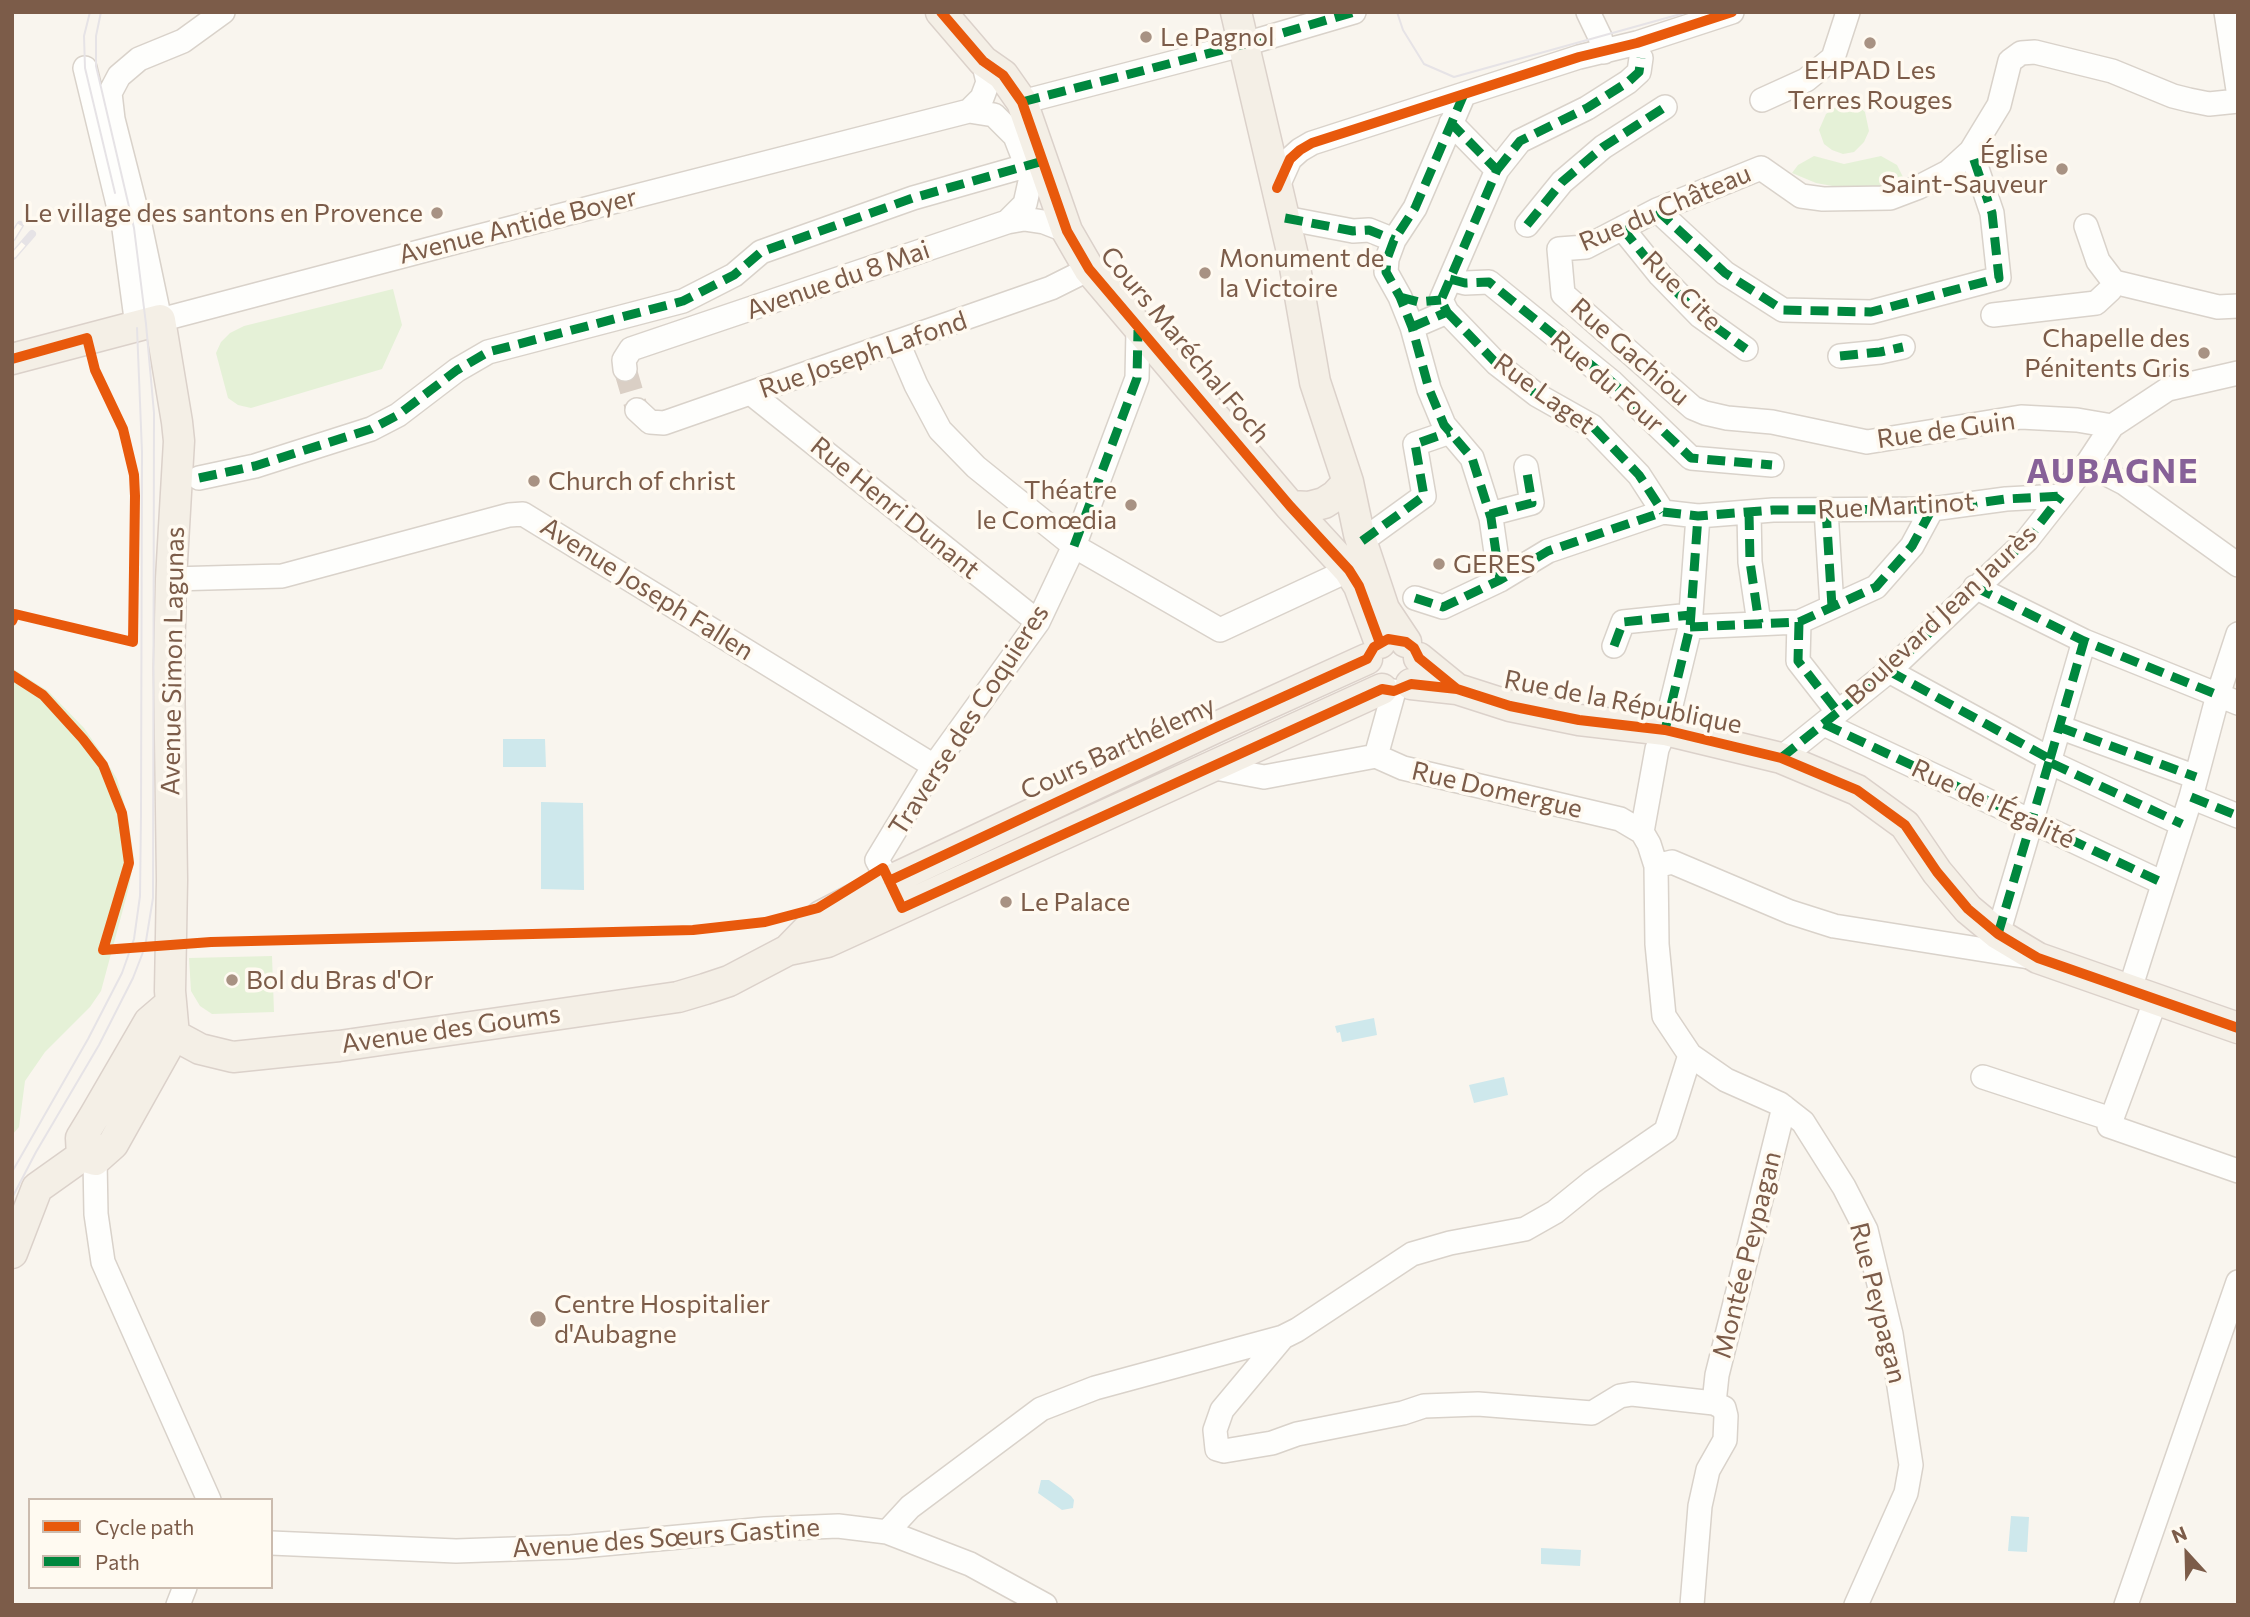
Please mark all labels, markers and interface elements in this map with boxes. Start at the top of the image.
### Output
place label: Le Pagnol [1160,21,1275,53]
marker: Le Pagnol [1138,29,1154,45]
marker: EHPAD Les Terres Rouges [1862,35,1878,51]
place label: EHPAD Les Terres Rouges [1787,54,1953,116]
place label: Église Saint-Sauveur [1881,138,2048,200]
street label: Rue du Château [1574,158,1756,258]
marker: Église Saint-Sauveur [2054,161,2070,177]
street label: Avenue Antide Boyer [396,181,640,271]
place label: Le village des santons en Provence [24,197,423,229]
marker: Le village des santons en Provence [429,205,445,221]
street label: Avenue du 8 Mai [742,234,934,326]
street label: Cours Maréchal Foch [1094,240,1276,450]
place label: Monument de la Victoire [1219,242,1384,304]
street label: Rue Cite [1636,245,1728,337]
marker: Monument de la Victoire [1197,265,1213,281]
street label: Rue Gachiou [1564,292,1696,412]
street label: Rue Joseph Lafond [755,305,971,405]
place label: Chapelle des Pénitents Gris [2024,322,2190,384]
street label: Rue du Four [1544,324,1670,440]
marker: Chapelle des Pénitents Gris [2196,345,2212,361]
street label: Rue Laget [1488,347,1600,441]
street label: Rue de Guin [1875,405,2017,455]
street label: Rue Henri Dunant [804,430,986,586]
district label: AUBAGNE [2027,452,2199,492]
place label: Church of christ [548,465,736,497]
marker: Church of christ [526,473,542,489]
place label: Théatre le Comœdia [976,474,1117,536]
street label: Rue Martinot [1817,486,1975,526]
marker: Théatre le Comœdia [1123,497,1139,513]
street label: Avenue Joseph Fallen [535,511,759,667]
street label: Boulevard Jean Jaurès [1839,519,2043,711]
street label: Avenue Simon Lagunas [155,526,191,796]
place label: GERES [1453,548,1536,580]
marker: GERES [1431,556,1447,572]
street label: Traverse des Coquieres [883,599,1055,841]
street label: Rue de la République [1501,664,1745,740]
street label: Cours Barthélemy [1016,689,1220,807]
street label: Rue de l'Égalité [1906,753,2080,855]
street label: Rue Domergue [1409,755,1585,825]
place label: Le Palace [1020,886,1130,918]
marker: Le Palace [998,894,1014,910]
place label: Bol du Bras d'Or [246,964,434,996]
marker: Bol du Bras d'Or [224,972,240,988]
street label: Avenue des Goums [339,998,563,1060]
street label: Montée Peypagan [1706,1148,1788,1362]
street label: Rue Peypagan [1843,1219,1913,1387]
place label: Centre Hospitalier d'Aubagne [554,1288,770,1350]
marker: Centre Hospitalier d'Aubagne [528,1309,548,1329]
legend [28,1498,273,1589]
street label: Avenue des Sœurs Gastine [511,1512,821,1564]
text: Cycle path [95,1514,194,1539]
north arrow [2152,1519,2222,1589]
text: N [2168,1521,2190,1547]
text: Path [95,1549,140,1574]

